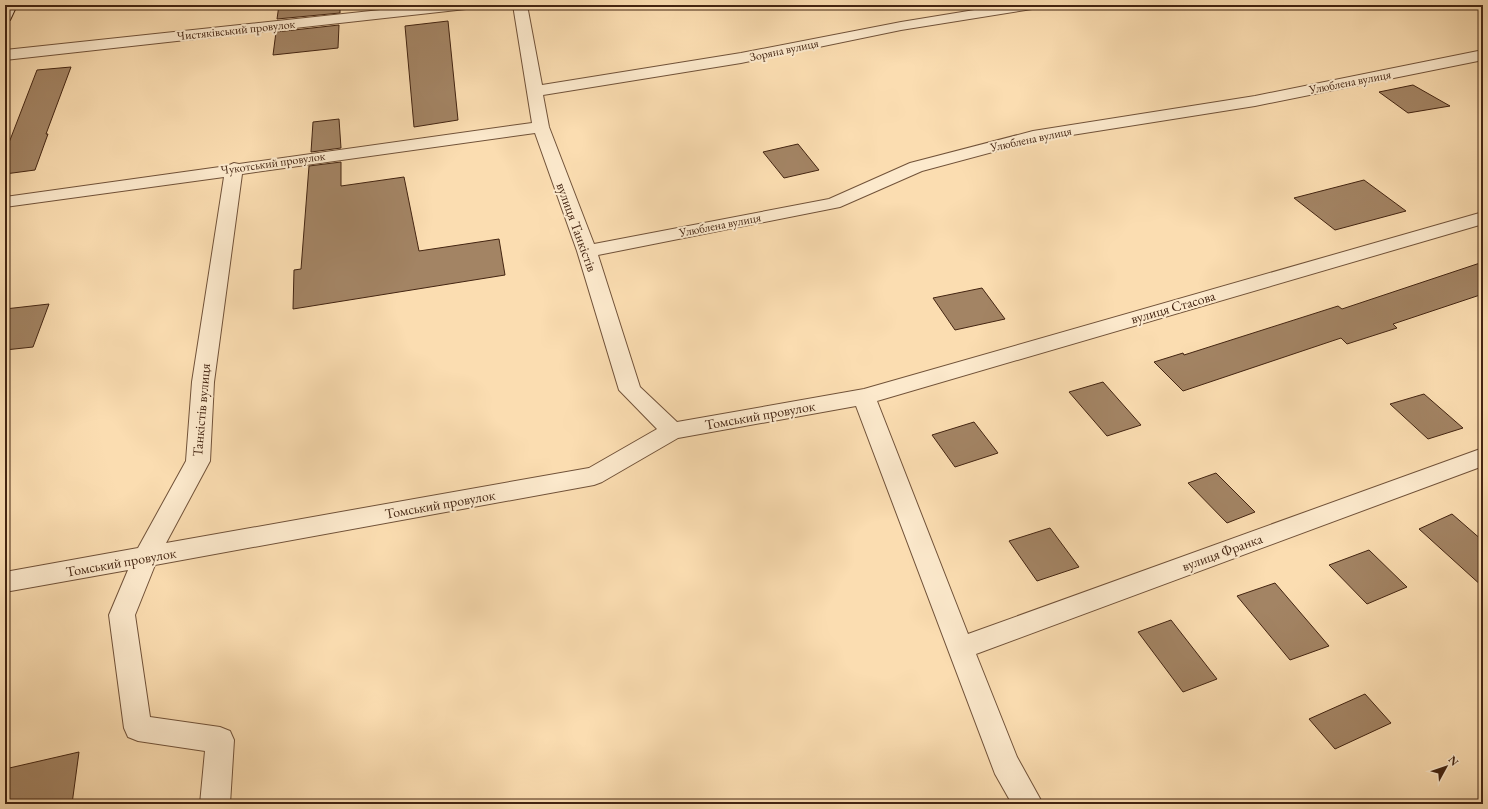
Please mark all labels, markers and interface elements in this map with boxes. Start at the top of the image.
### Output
street label: Чистяківський провулок [176,16,296,44]
street label: Зоряна вулиця [748,35,821,65]
street label: Улюблена вулиця [1307,66,1393,98]
street label: Улюблена вулиця [988,122,1074,156]
street label: Чукотський провулок [220,148,327,178]
street label: вулиця Танкістів [553,180,601,274]
street label: Улюблена вулиця [677,209,763,241]
street label: вулиця Стасова [1129,286,1218,328]
street label: Танкістів вулиця [188,363,214,457]
street label: Томський провулок [703,396,817,434]
street label: Томський провулок [383,485,497,523]
street label: вулиця Франка [1179,529,1265,575]
street label: Томський провулок [64,543,178,581]
north arrow [1426,747,1466,787]
text: N [1445,753,1462,769]

